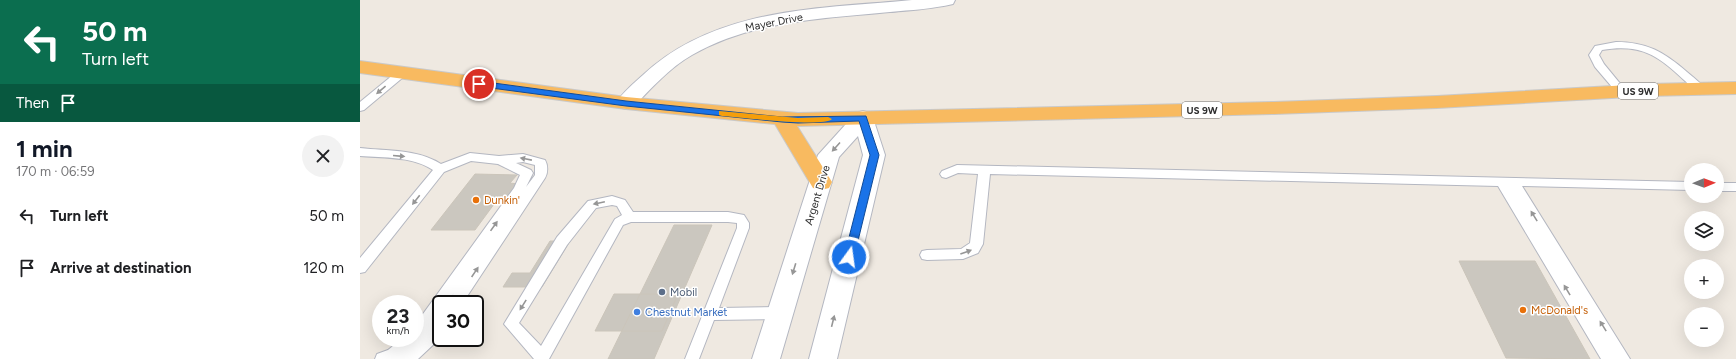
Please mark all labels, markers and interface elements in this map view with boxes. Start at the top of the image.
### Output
street label: Mayer Drive [744,11,804,34]
text: 50 m [82,14,148,48]
icon: left [16,16,68,68]
text: Turn left [82,48,149,70]
pin [462,67,496,101]
icon: arrive [468,73,490,95]
road number: US 9W [1618,83,1658,99]
one-way arrow [376,86,387,95]
icon: arrive [57,92,79,114]
text: Then [16,94,49,112]
road number: US 9W [1182,102,1222,118]
text: 1 min [16,134,73,163]
button: close [302,135,344,177]
one-way arrow [832,142,841,152]
one-way arrow [393,152,405,159]
one-way arrow [520,156,533,162]
north arrow [1684,163,1724,203]
map controls [1684,163,1724,347]
text: 170 m · 06:59 [16,164,95,179]
street label: Argent Drive [802,164,833,227]
one-way arrow [411,194,420,205]
place label: Dunkin' [484,194,520,207]
marker: Dunkin' [471,195,481,205]
one-way arrow [593,200,605,206]
icon: left [16,205,38,227]
text: Turn left [50,207,108,225]
text: 50 m [309,207,344,225]
one-way arrow [1530,211,1538,221]
button: layers [1684,211,1724,251]
one-way arrow [490,220,498,231]
position arrow [828,236,870,278]
one-way arrow [960,249,972,255]
icon: arrive [16,257,38,279]
text: Arrive at destination [50,259,191,277]
text: 120 m [303,259,344,277]
button: + [1684,259,1724,299]
one-way arrow [791,263,797,275]
one-way arrow [471,266,479,277]
one-way arrow [1563,285,1571,295]
place label: Mobil [670,286,697,299]
marker: Mobil [657,287,667,297]
speed limit sign: 30 [432,295,484,347]
one-way arrow [519,300,527,310]
text: 23 [387,304,409,328]
place label: McDonald's [1531,304,1588,317]
marker: McDonald's [1518,305,1528,315]
place label: Chestnut Market [645,306,728,319]
marker: Chestnut Market [632,307,642,317]
button: − [1684,307,1724,347]
one-way arrow [830,315,836,327]
one-way arrow [1599,320,1606,332]
text: km/h [387,324,409,337]

